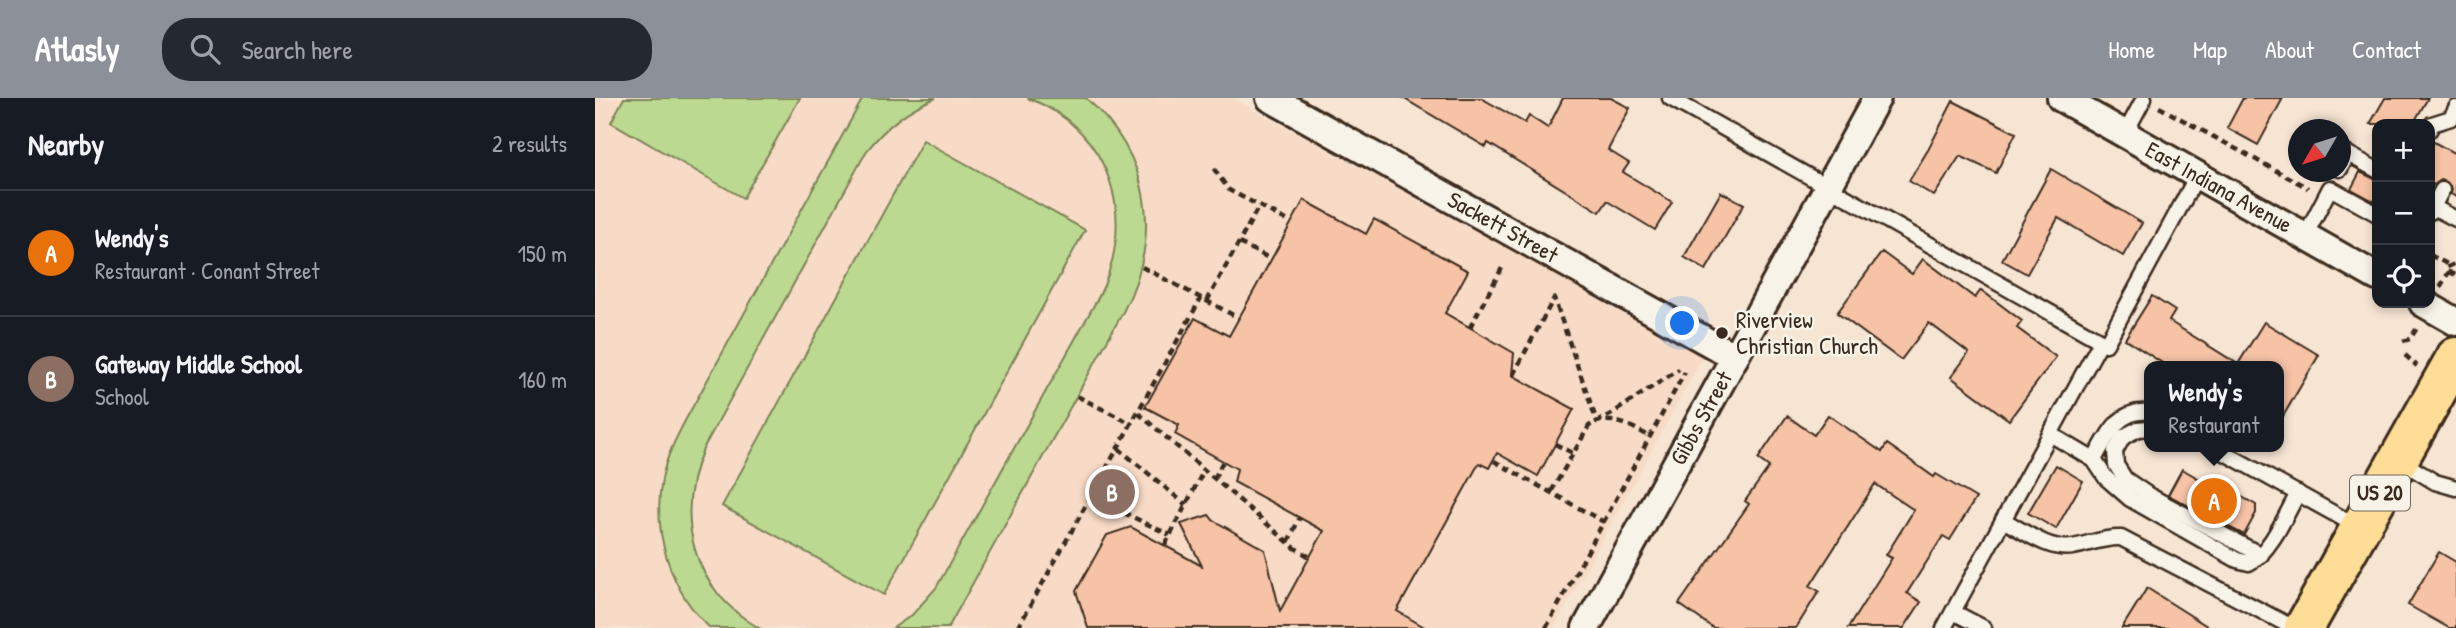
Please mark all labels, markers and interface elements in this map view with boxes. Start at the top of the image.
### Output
search box [162,18,652,81]
text: Atlasly [35,27,120,71]
icon: search [186,30,224,68]
text: Search here [242,32,353,67]
text: Home [2108,33,2155,65]
text: Map [2193,33,2227,65]
text: About [2265,33,2314,65]
text: Contact [2352,33,2421,65]
north arrow [2288,119,2351,182]
map controls [2372,119,2435,308]
button: + [2372,119,2435,182]
text: Nearby [28,124,104,164]
text: 2 results [492,128,567,159]
street label: East Indiana Avenue [2140,133,2298,240]
button: − [2372,182,2435,245]
street label: Sackett Street [1442,183,1565,270]
text: Wendy's [95,220,169,255]
text: A [45,238,57,269]
text: 150 m [518,238,567,269]
button: locate [2372,245,2435,308]
text: Restaurant · Conant Street [95,255,319,286]
place label: Riverview Christian Church [1736,304,1878,361]
your location [1665,306,1699,340]
marker: Riverview Christian Church [1714,325,1730,341]
text: Gateway Middle School [95,346,302,381]
popup [2144,361,2284,452]
text: B [45,364,57,395]
text: 160 m [518,364,567,395]
street label: Gibbs Street [1662,364,1740,470]
text: Wendy's [2169,374,2242,409]
text: School [95,381,149,412]
text: Restaurant [2169,409,2259,440]
pin: B [1089,466,1135,518]
pin: A [2191,475,2237,527]
road number: US 20 [2350,476,2410,510]

